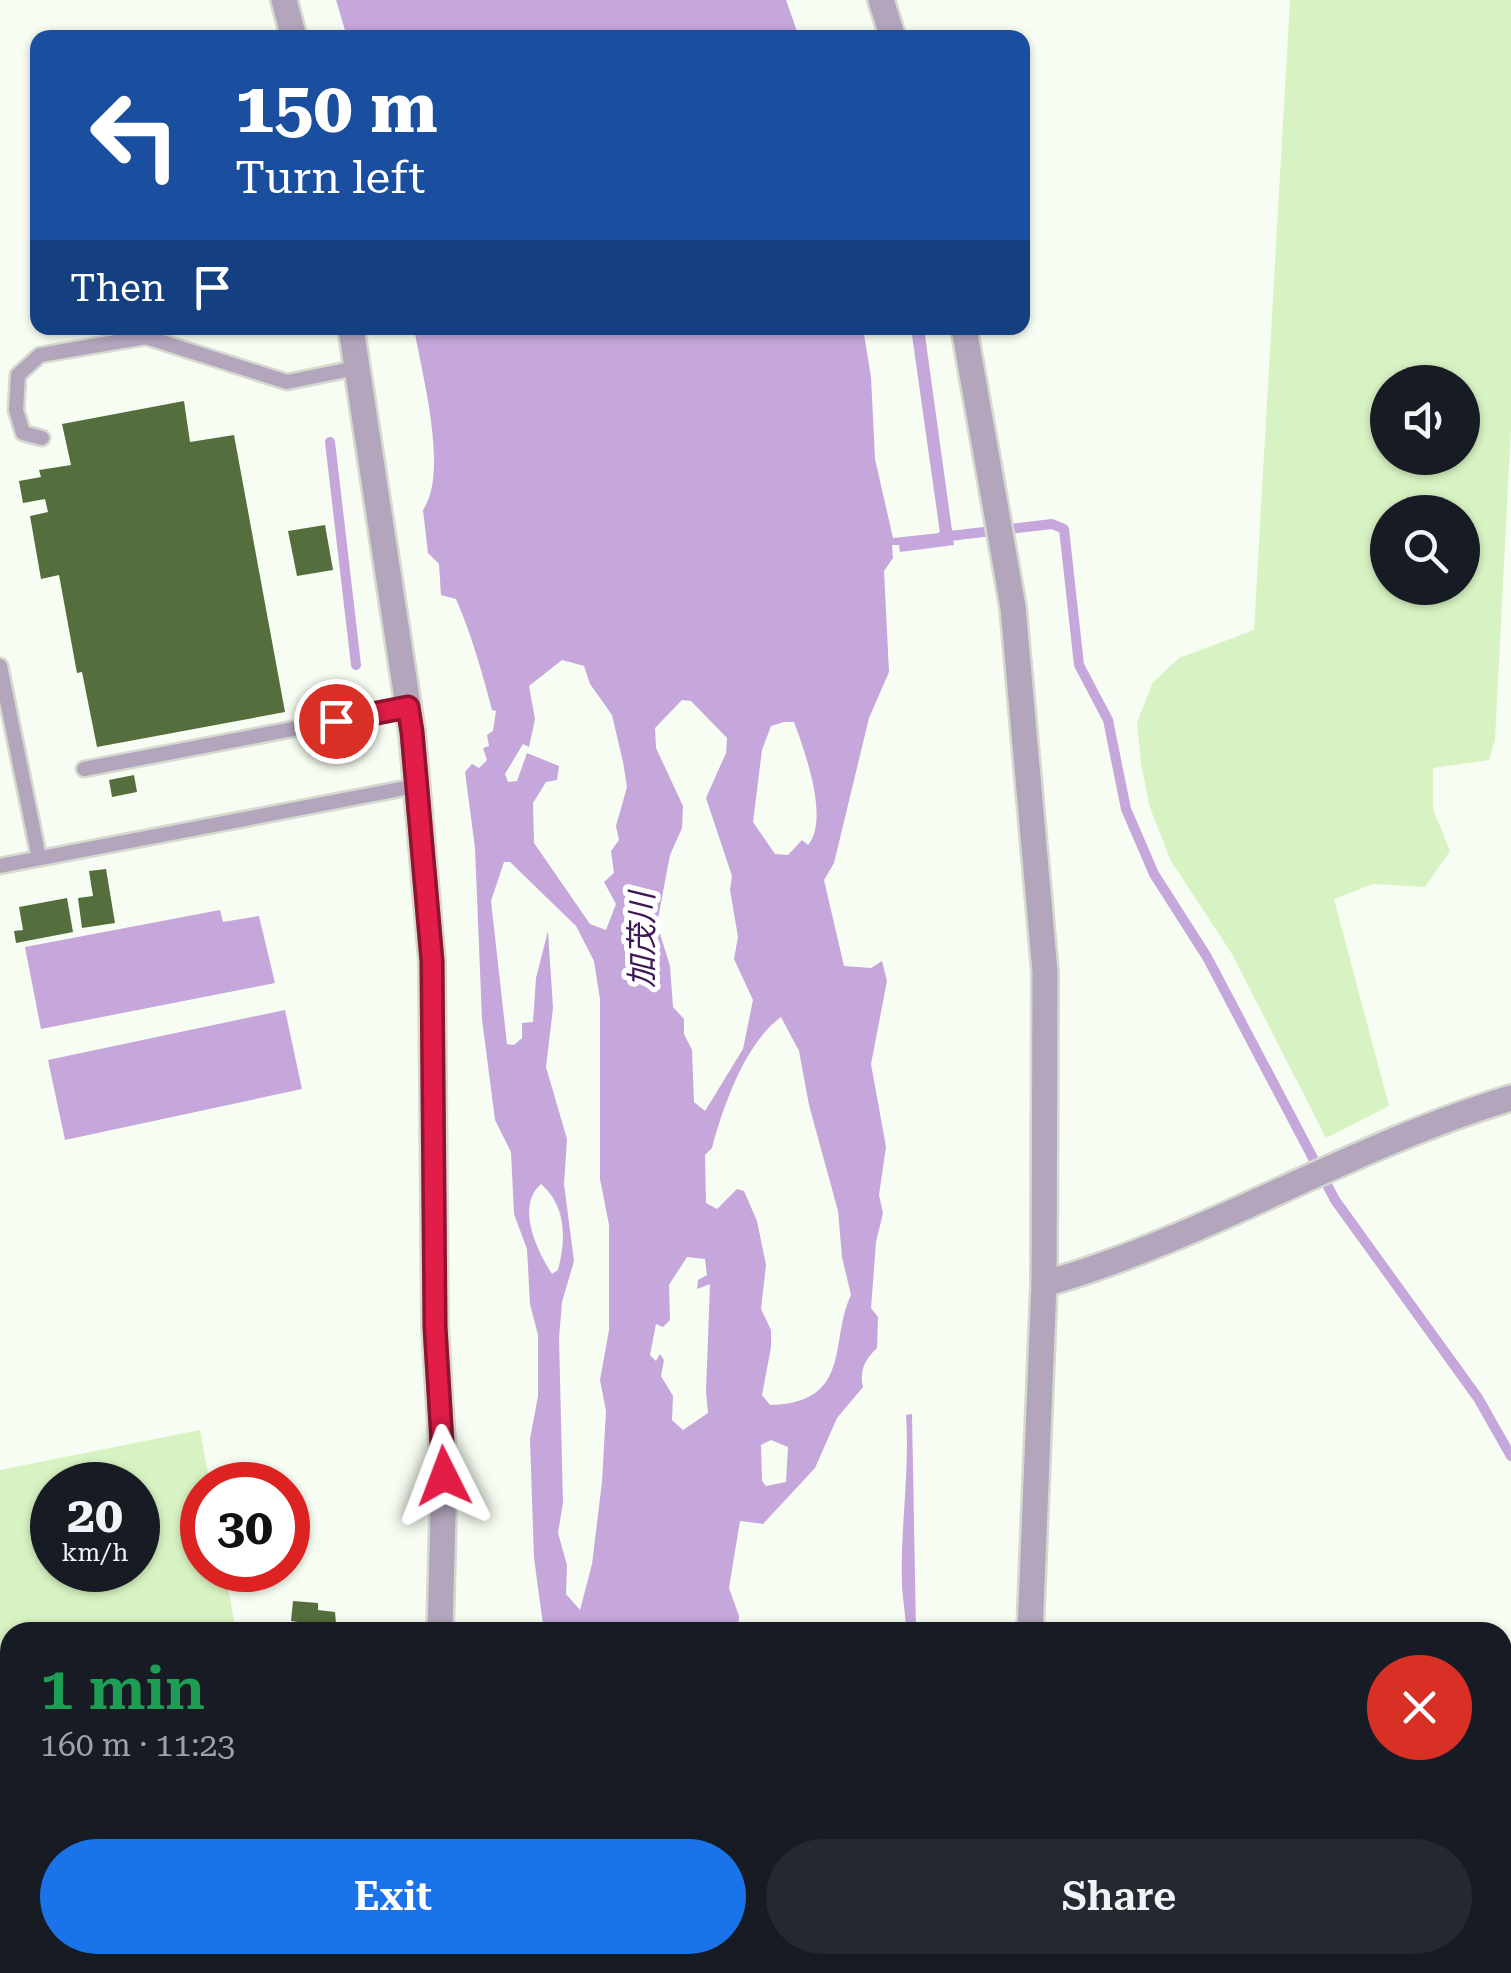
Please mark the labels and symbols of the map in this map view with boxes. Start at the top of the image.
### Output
pin [294,679,379,764]
water label: 加茂川 [623,889,661,988]
position arrow [392,1424,496,1528]
speed limit sign: 30 [180,1462,310,1592]

